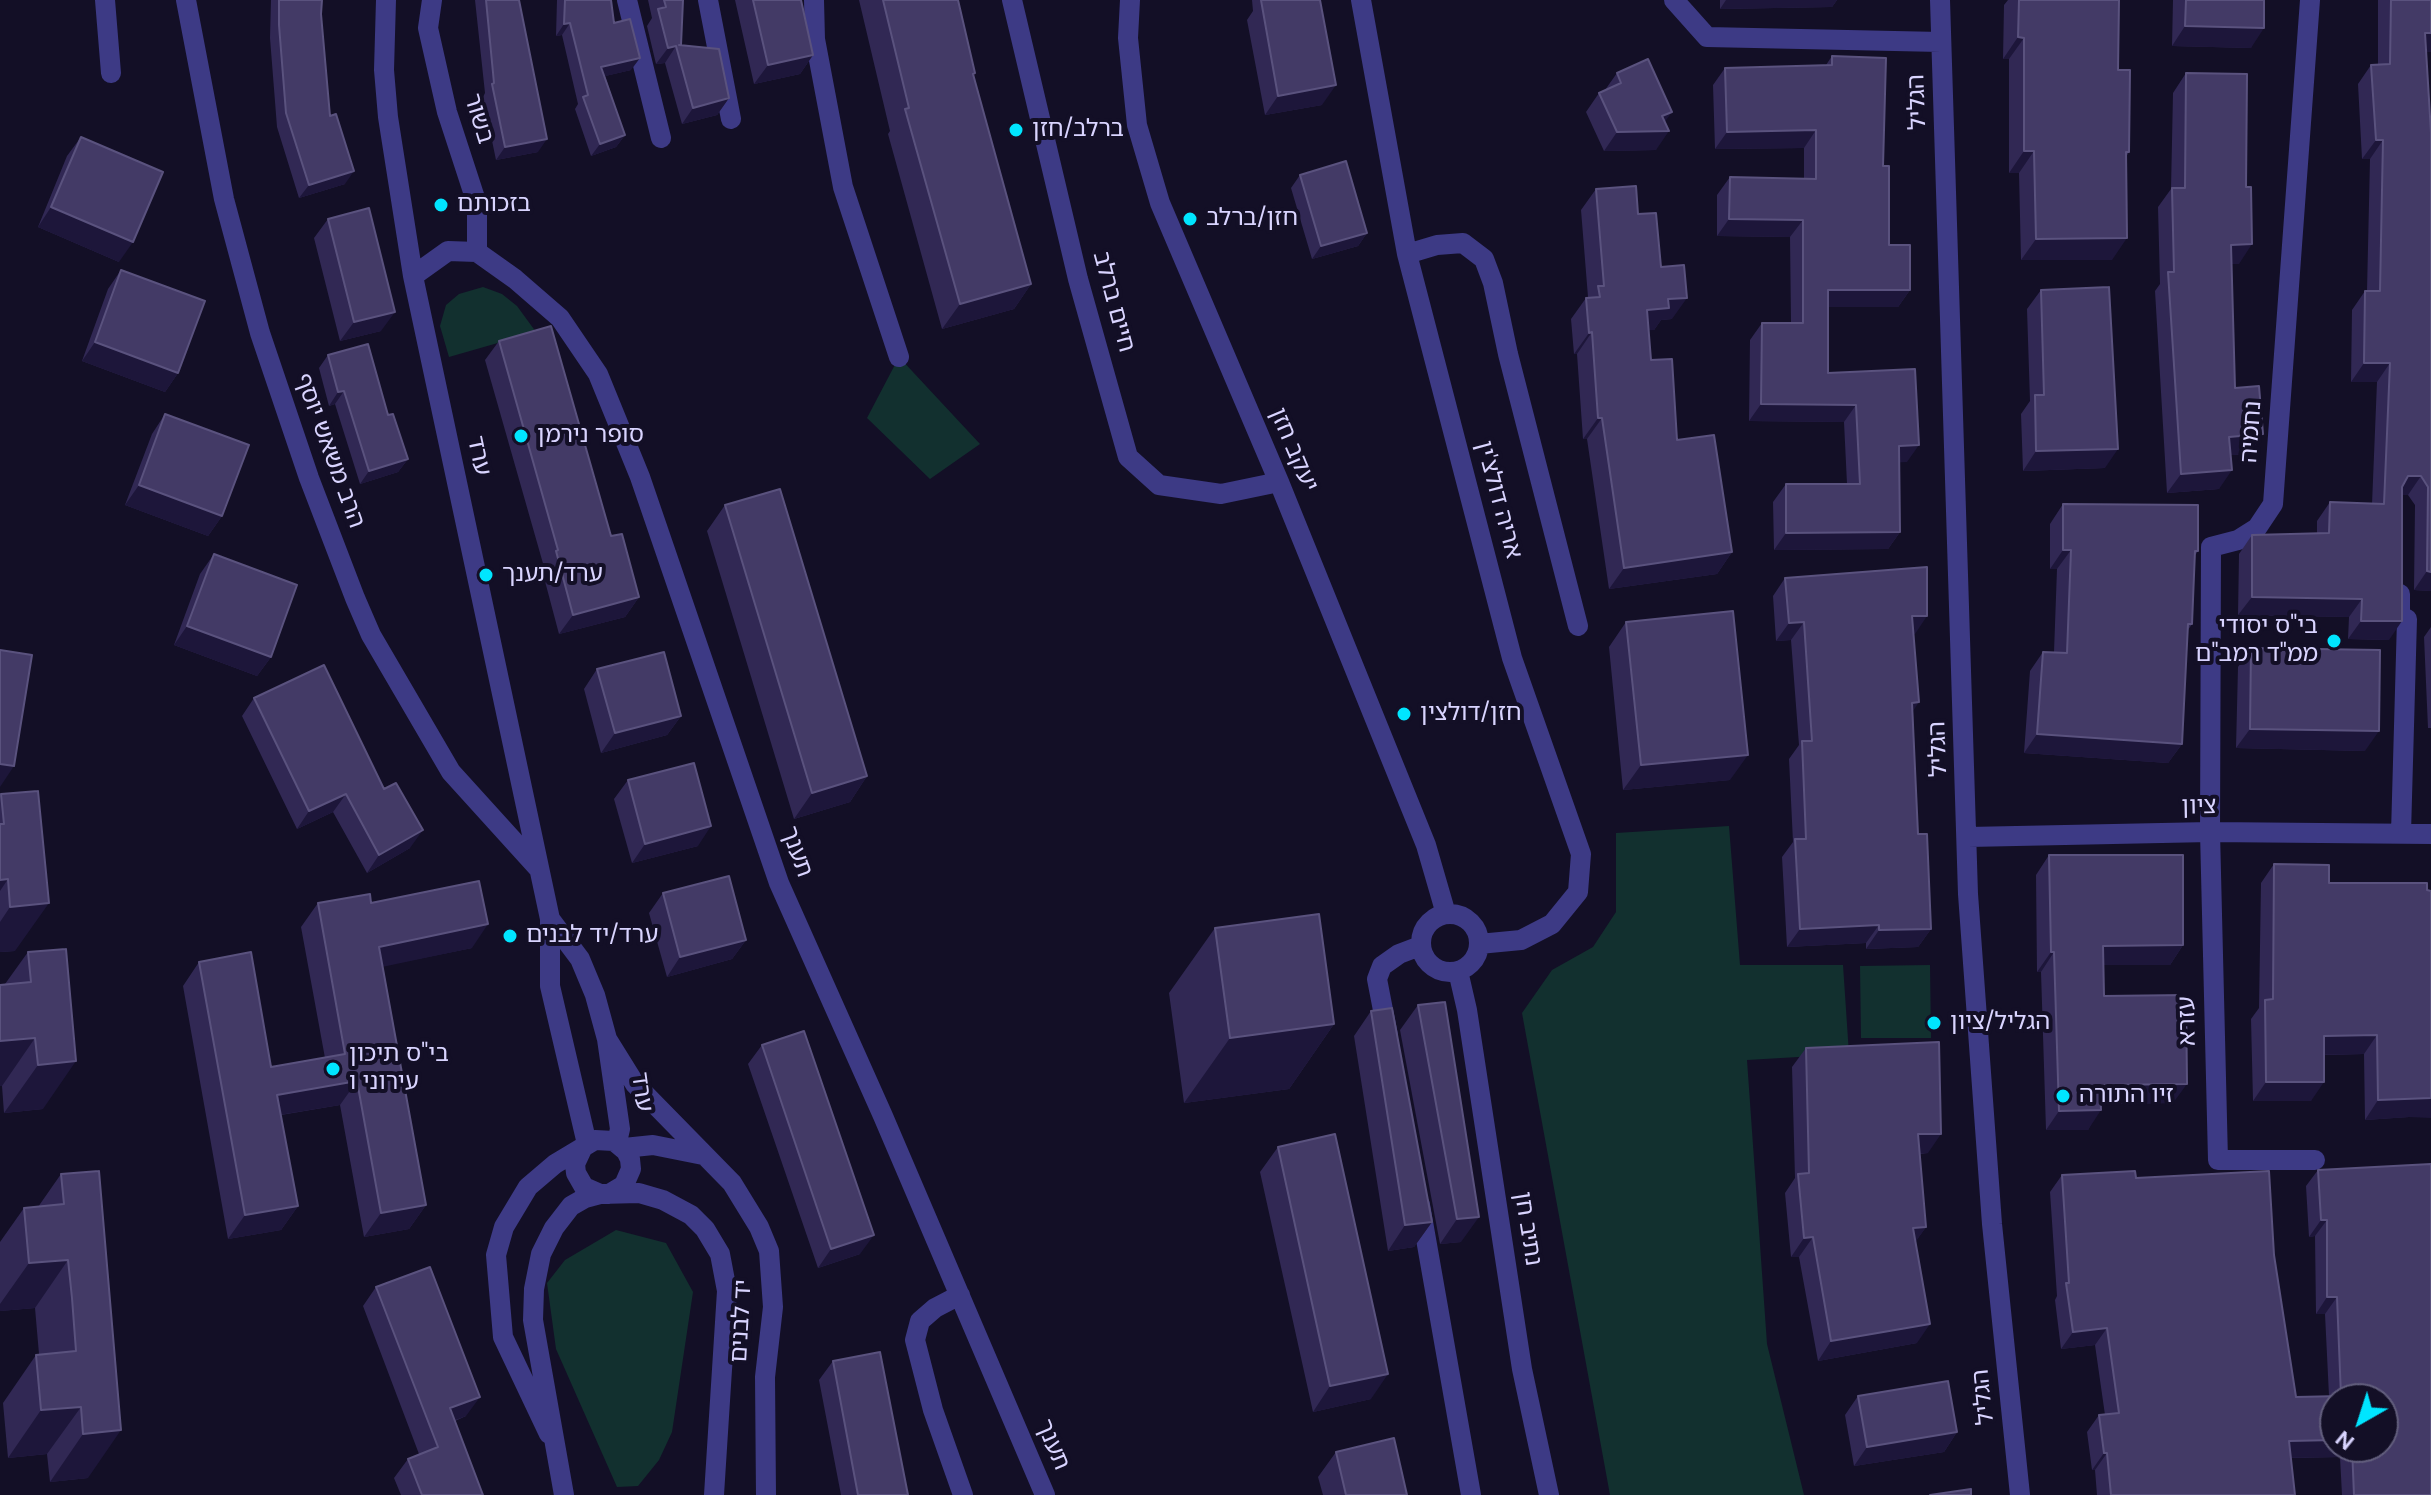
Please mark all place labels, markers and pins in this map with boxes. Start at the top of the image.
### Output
place label: ברלב/חזן [1032,116,1124,144]
marker: ברלב/חזן [1007,121,1025,139]
place label: בזכותם [457,191,531,219]
marker: בזכותם [432,196,450,214]
place label: חזן/ברלב [1206,205,1298,233]
marker: חזן/ברלב [1181,210,1199,228]
place label: סופר נירמן [537,422,644,450]
marker: סופר נירמן [512,427,530,445]
place label: ערד/תענך [502,561,603,589]
marker: ערד/תענך [477,566,495,584]
place label: בי"ס יסודי ממ"ד רמב"ם [2195,613,2318,669]
marker: בי"ס יסודי ממ"ד רמב"ם [2325,632,2343,650]
place label: חזן/דולצין [1420,700,1522,728]
marker: חזן/דולצין [1395,705,1413,723]
place label: ערד/יד לבנים [526,922,659,950]
marker: ערד/יד לבנים [501,927,519,945]
place label: הגליל/ציון [1950,1009,2050,1037]
marker: הגליל/ציון [1925,1014,1943,1032]
place label: בי"ס תיכון עירוני ו [349,1041,449,1097]
marker: בי"ס תיכון עירוני ו [324,1060,342,1078]
place label: זיו התורה [2079,1082,2174,1110]
marker: זיו התורה [2054,1087,2072,1105]

